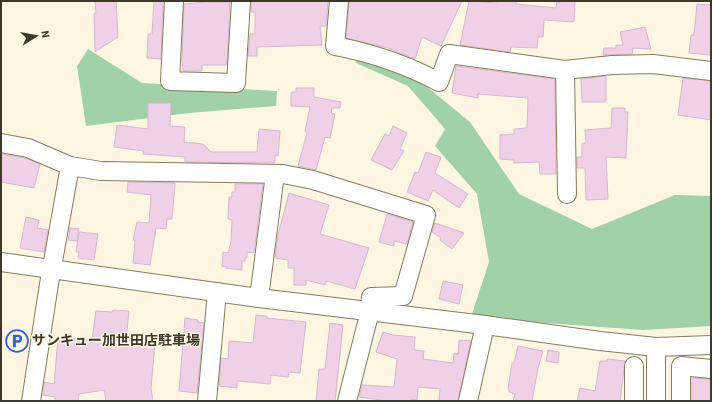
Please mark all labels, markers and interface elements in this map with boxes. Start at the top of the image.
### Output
north arrow [16,16,56,56]
text: N [37,29,53,39]
parking icon: サンキュー加世田店駐車場 [4,328,30,354]
place label: サンキュー加世田店駐車場 [32,331,200,351]

